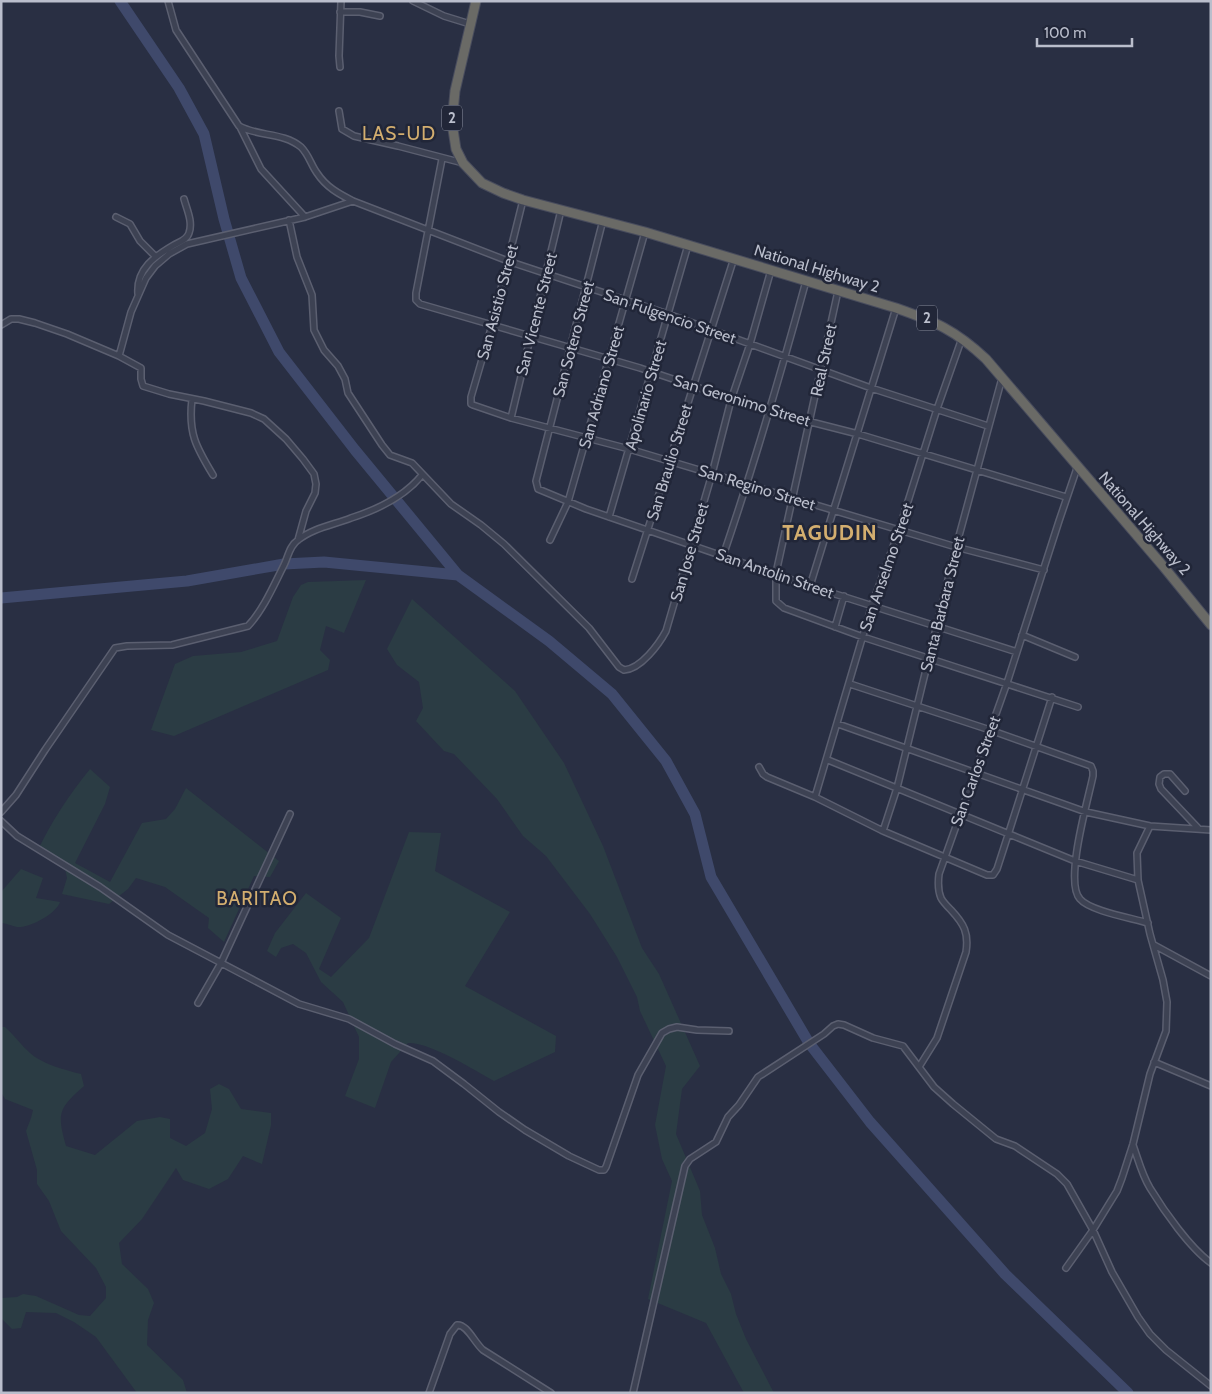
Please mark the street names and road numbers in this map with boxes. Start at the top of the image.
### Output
road number: 2 [442,106,462,130]
street label: National Highway 2 [752,240,882,297]
street label: San Asistio Street [473,242,522,362]
street label: San Vicente Street [512,250,561,377]
street label: San Sotero Street [549,278,598,399]
street label: San Fulgencio Street [601,285,739,348]
road number: 2 [917,306,937,330]
street label: Real Street [807,321,841,398]
street label: San Adriano Street [575,323,628,451]
street label: Apolinario Street [621,337,670,452]
street label: San Geronimo Street [671,371,813,430]
street label: San Braulio Street [643,401,696,523]
street label: San Regino Street [696,461,818,514]
street label: National Highway 2 [1095,468,1195,579]
street label: San Jose Street [666,500,713,604]
street label: San Anselmo Street [856,500,918,634]
street label: Santa Barbara Street [916,534,969,674]
street label: San Antolin Street [713,544,837,603]
street label: San Carlos Street [947,713,1004,829]

